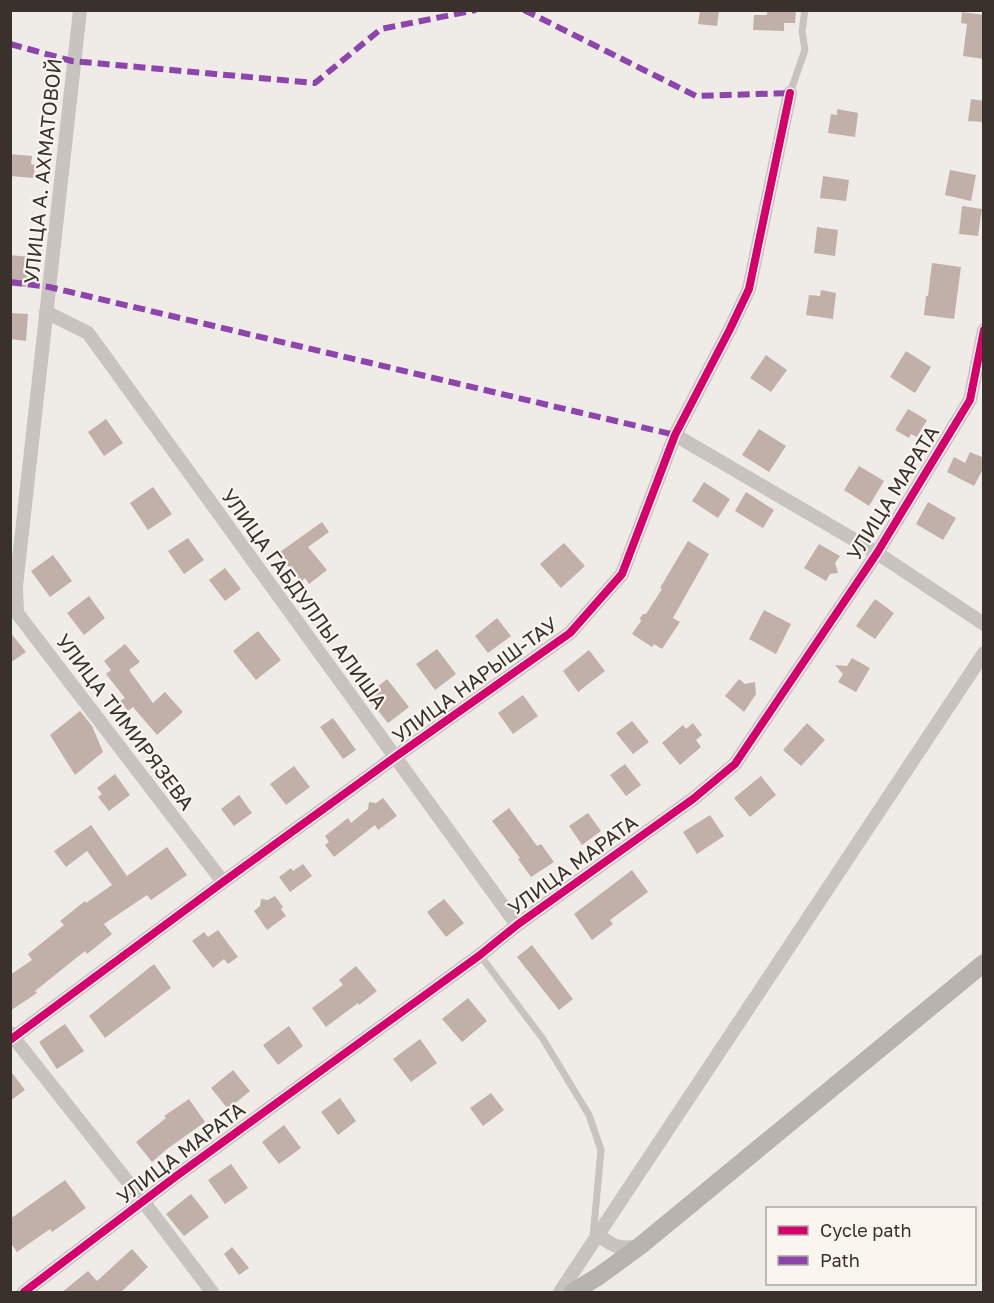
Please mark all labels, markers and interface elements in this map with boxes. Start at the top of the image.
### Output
street label: УЛИЦА А. АХМАТОВОЙ [18,57,66,285]
street label: УЛИЦА МАРАТА [841,421,943,564]
street label: УЛИЦА ГАБДУЛЛЫ АЛИША [217,484,393,713]
street label: УЛИЦА НАРЫШ-ТАУ [387,611,562,747]
street label: УЛИЦА ТИМИРЯЗЕВА [52,629,200,814]
street label: УЛИЦА МАРАТА [503,809,642,919]
street label: УЛИЦА МАРАТА [112,1096,249,1208]
legend [766,1207,976,1285]
text: Cycle path [820,1219,912,1241]
text: Path [820,1249,860,1271]

